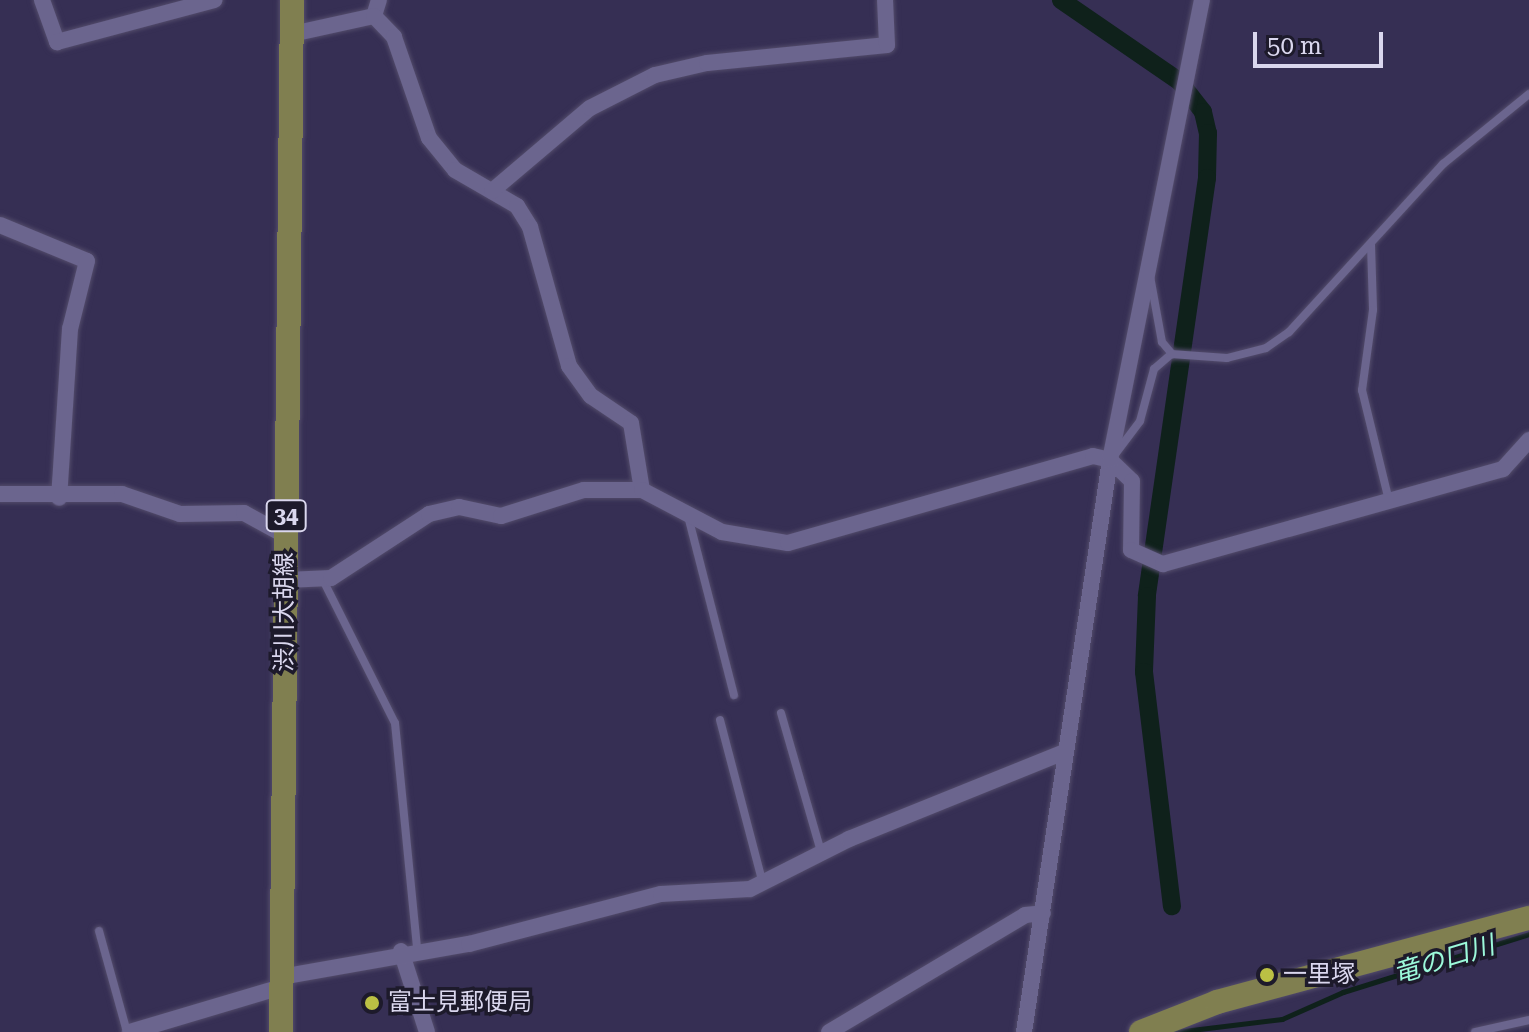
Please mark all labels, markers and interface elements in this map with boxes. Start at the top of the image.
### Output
scale bar [1257,16,1387,66]
text: 50 m [1267,32,1322,60]
road number: 34 [264,498,308,534]
street label: 渋川大胡線 [271,552,299,672]
water label: 竜の口川 [1390,930,1498,990]
place label: 一里塚 [1283,961,1355,989]
marker: 一里塚 [1258,966,1276,984]
place label: 富士見郵便局 [388,989,532,1017]
marker: 富士見郵便局 [363,994,381,1012]

